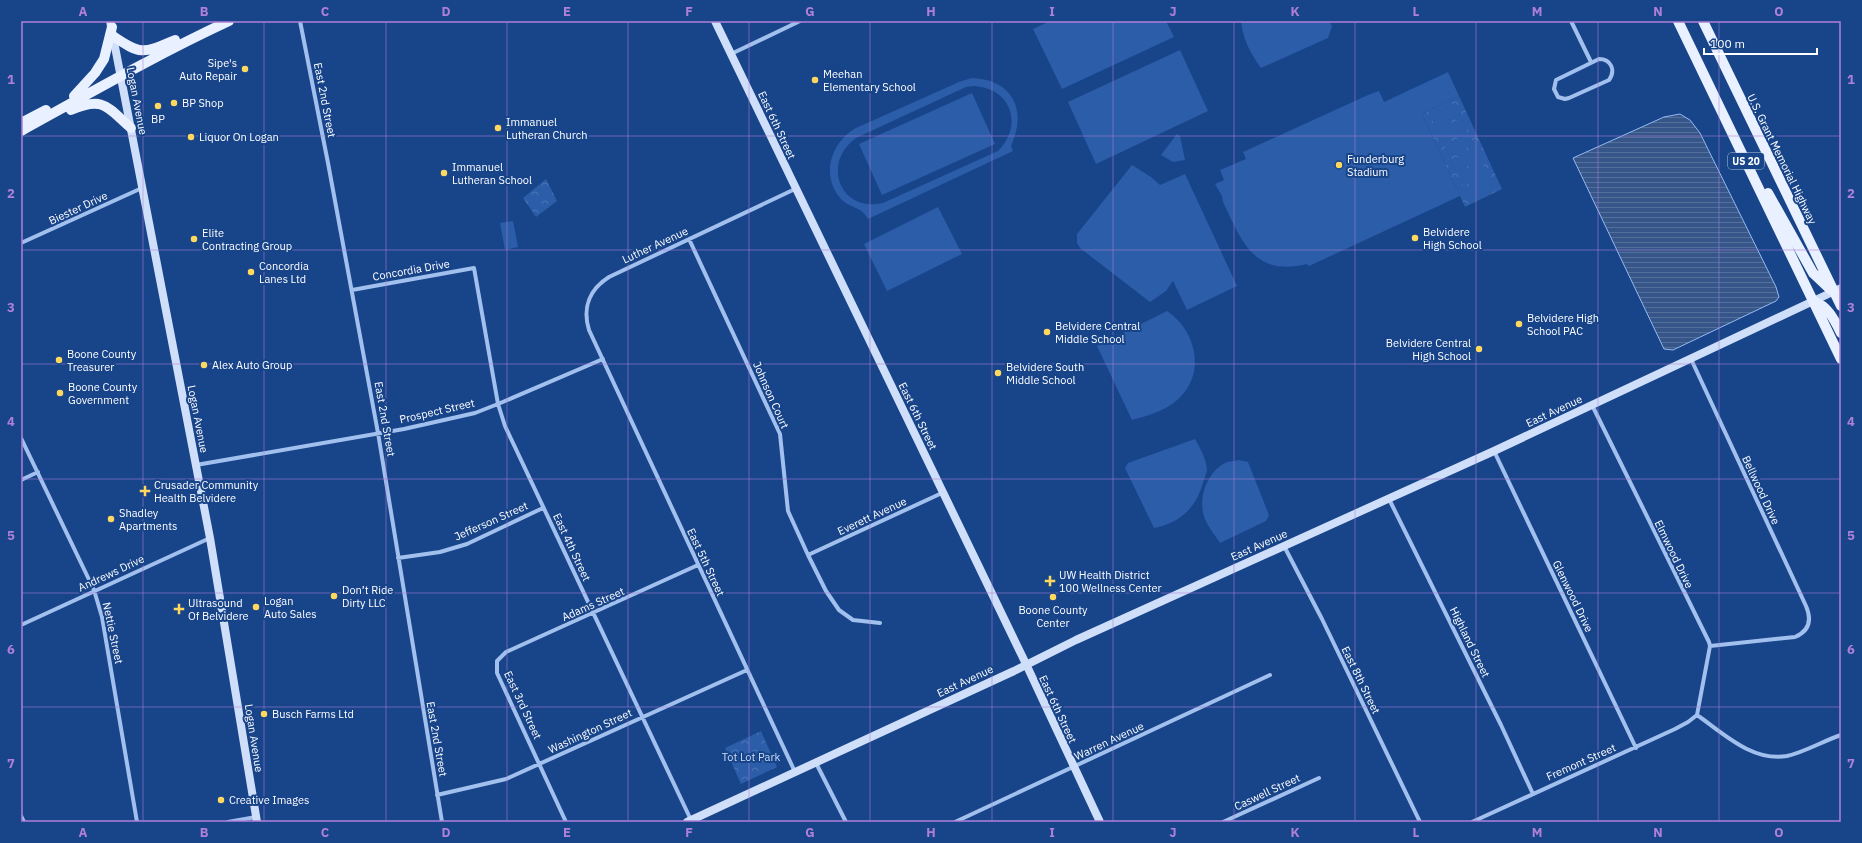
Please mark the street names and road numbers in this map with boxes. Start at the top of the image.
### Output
street label: East 2nd Street [311,61,339,139]
street label: Logan Avenue [124,66,150,136]
street label: East 6th Street [755,89,799,161]
street label: U.S. Grant Memorial Highway [1744,91,1820,227]
road number: US 20 [1728,153,1764,169]
street label: Biester Drive [46,188,110,228]
street label: Luther Avenue [620,224,690,266]
street label: Concordia Drive [371,256,451,284]
street label: Johnson Court [750,359,792,431]
street label: East 2nd Street [372,380,399,458]
street label: East 6th Street [896,380,940,452]
street label: Logan Avenue [185,384,211,454]
street label: East Avenue [1524,392,1584,430]
street label: Prospect Street [398,396,476,426]
street label: Bellwood Drive [1739,453,1783,527]
street label: Everett Avenue [835,494,909,538]
street label: Jefferson Street [452,498,530,544]
street label: East 4th Street [550,511,594,583]
street label: Elmwood Drive [1651,518,1697,590]
street label: East 5th Street [684,526,728,598]
street label: East Avenue [1228,526,1290,564]
street label: Andrews Drive [76,552,146,594]
street label: Glenwood Drive [1550,558,1596,634]
street label: Adams Street [560,584,627,624]
street label: Nettie Street [100,601,126,665]
street label: Highland Street [1447,604,1493,680]
street label: East 8th Street [1339,644,1383,716]
street label: East Avenue [935,662,995,700]
street label: East 3rd Street [501,669,545,741]
street label: East 6th Street [1036,673,1080,745]
street label: East 2nd Street [424,700,451,778]
street label: Logan Avenue [242,703,266,773]
street label: Washington Street [546,705,634,757]
street label: Warren Avenue [1072,719,1146,763]
street label: Fremont Street [1544,740,1618,784]
street label: Caswell Street [1232,771,1302,813]

